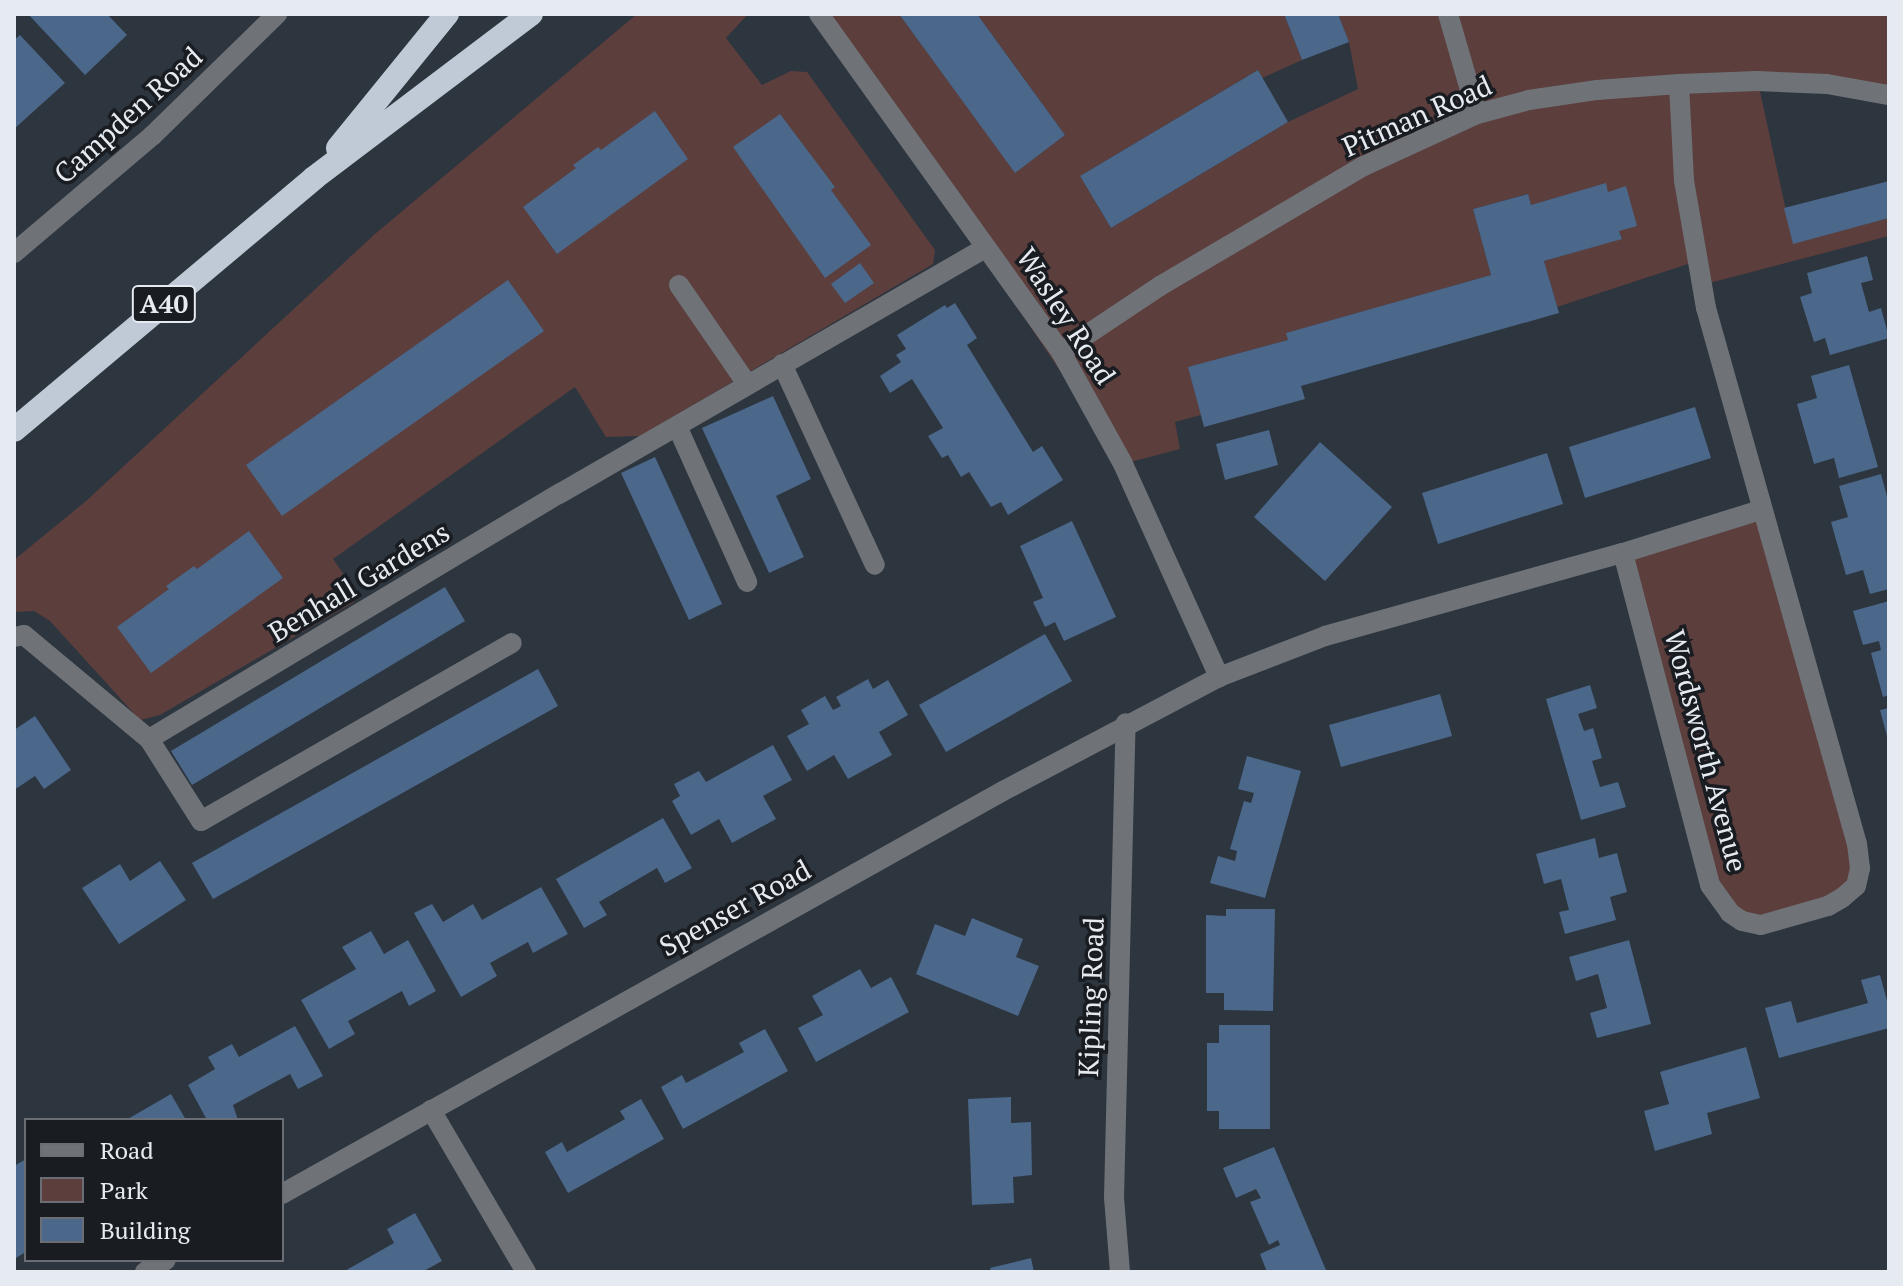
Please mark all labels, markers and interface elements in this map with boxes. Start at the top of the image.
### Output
street label: Campden Road [47,40,209,190]
street label: Pitman Road [1337,68,1497,164]
street label: Wasley Road [1009,241,1123,391]
road number: A40 [130,282,198,326]
street label: Benhall Gardens [263,515,455,649]
street label: Wordsworth Avenue [1657,626,1755,876]
street label: Spenser Road [653,853,817,963]
street label: Kipling Road [1071,917,1111,1077]
legend [24,1118,284,1262]
text: Road [100,1134,154,1166]
text: Park [100,1174,148,1206]
text: Building [100,1214,190,1246]

